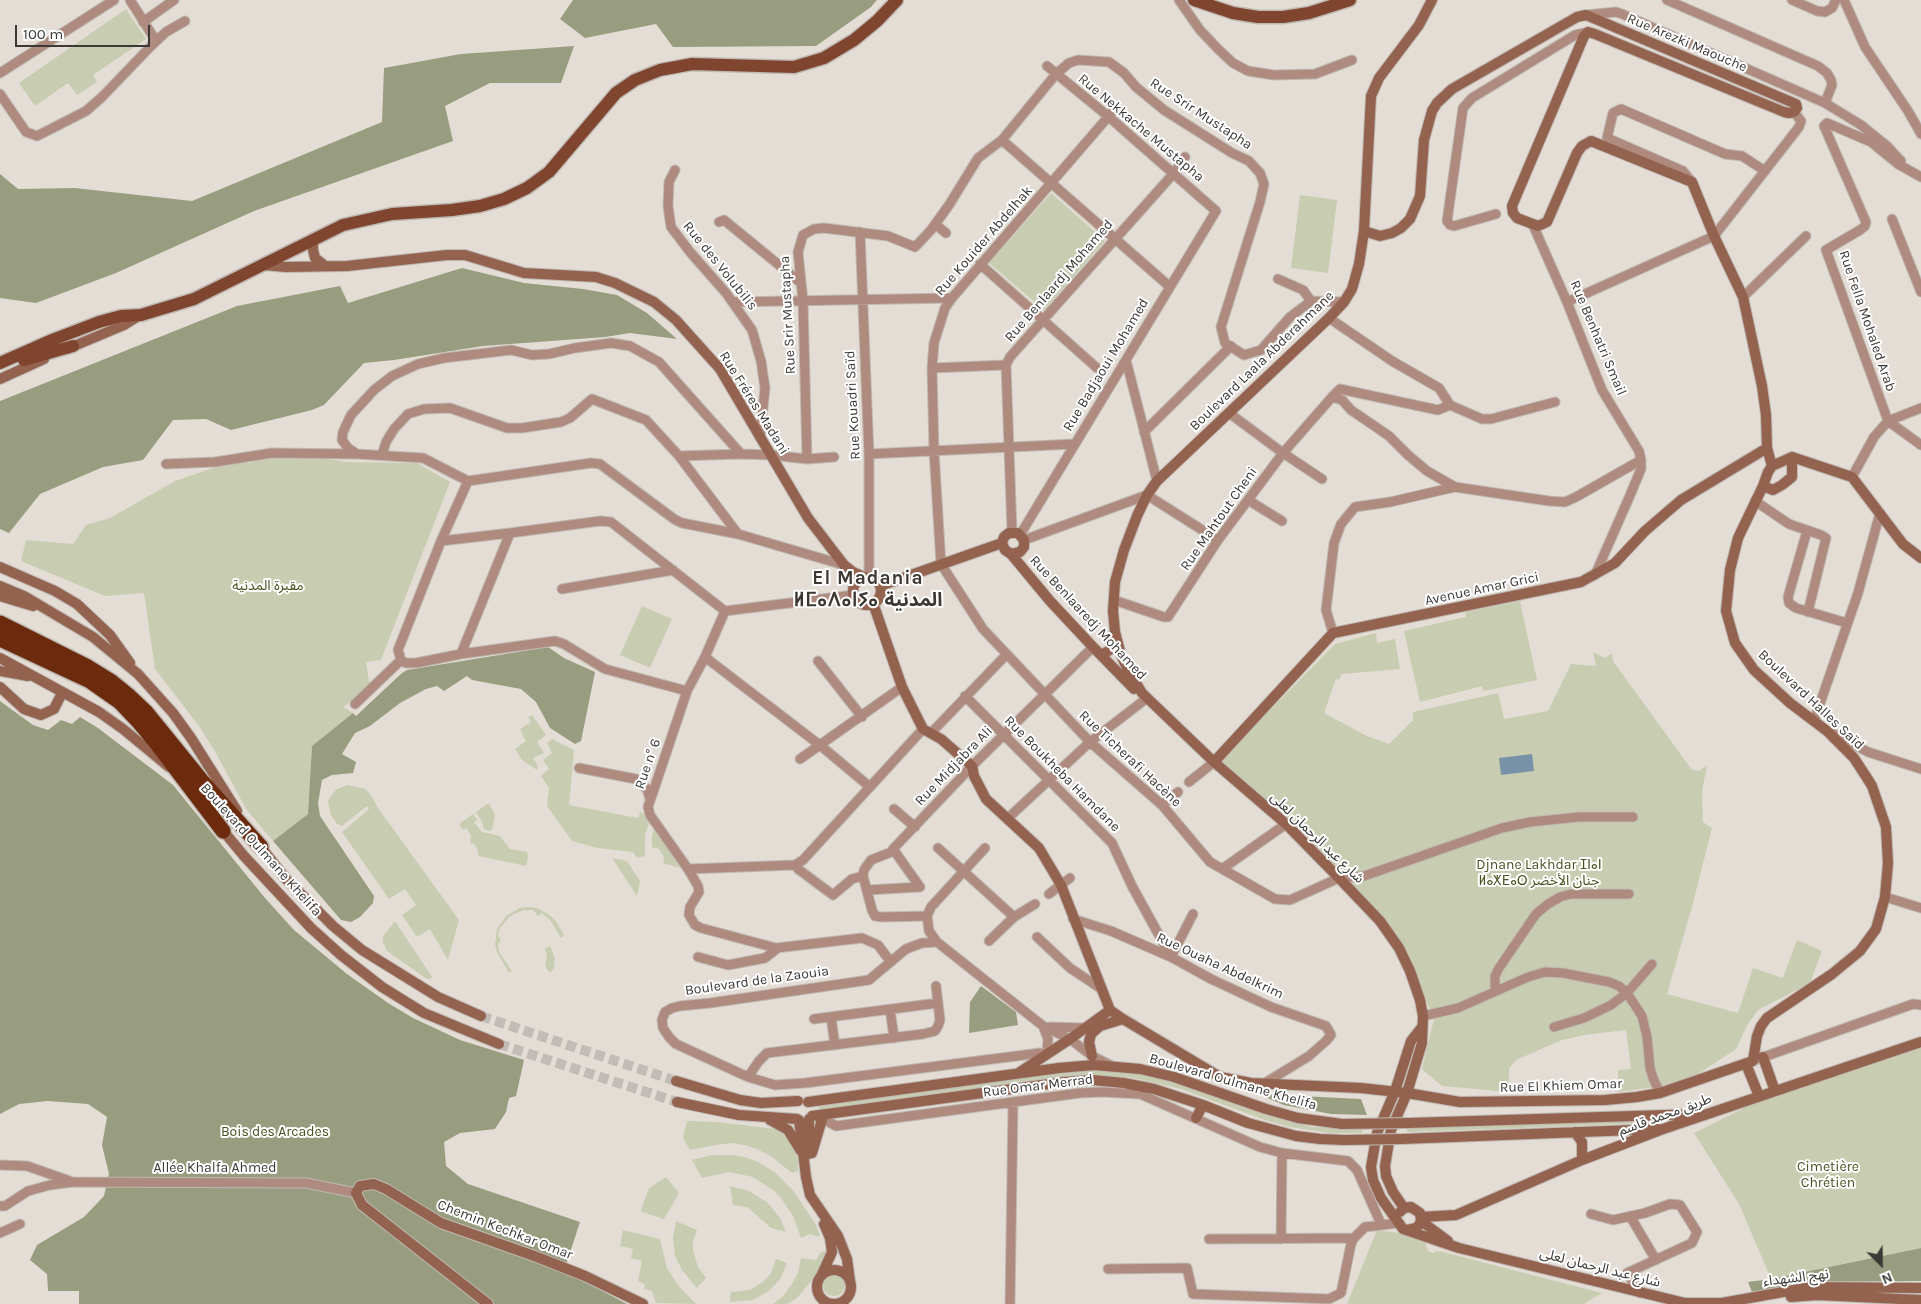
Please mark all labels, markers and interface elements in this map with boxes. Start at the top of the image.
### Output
street label: Rue Arezki Maouche [1625,10,1749,76]
scale bar [18,15,152,47]
text: 100 m [23,25,63,43]
street label: Rue Nekkache Mustapha [1075,70,1207,186]
street label: Rue Srir Mustapha [1147,75,1255,153]
street label: Rue Kouider Abdelhak [932,183,1036,299]
street label: Rue Benlaardj Mohamed [1001,216,1117,346]
street label: Rue des Volubilis [679,218,761,314]
street label: Rue Fella Mohaled Arab [1835,248,1899,394]
street label: Rue Srir Mustapha [777,255,799,375]
street label: Rue Benhatri Smail [1566,278,1630,398]
street label: Boulevard Laala Abderahmane [1186,288,1338,434]
street label: Rue Badjaoui Mohamed [1060,295,1152,435]
street label: Rue Fréres Madani [716,348,792,458]
street label: Rue Kouadri Saïd [842,350,864,460]
street label: Rue Mahtout Cheni [1177,464,1261,574]
street label: Rue Benlaaredj Mohamed [1026,552,1150,684]
district label: El Madania ⵍⵎⴰⴷⴰⵏⵢⴰ المدنية [798,568,938,612]
street label: Avenue Amar Grici [1423,569,1541,609]
park label: مقبرة المدنية [232,578,304,594]
street label: Boulevard Halles Saïd [1755,647,1867,753]
street label: Rue Ticherafi Hacène [1075,707,1185,811]
street label: Rue Boukheba Hamdane [1001,713,1123,835]
street label: Rue Midjabra Ali [912,723,996,809]
street label: Rue n° 6 [632,737,664,791]
street label: Boulevard Oulmane Khelifa [197,780,325,920]
street label: شارع عبد الرحمان لعلى [1267,789,1367,887]
park label: Djnane Lakhdar ⵊⵏⴰⵏ ⵍⴰⵅⴹⴰⵔ جنان الأخضر [1476,857,1602,890]
street label: Rue Ouaha Abdelkrim [1154,929,1286,1003]
street label: Boulevard de la Zaouia [684,963,830,999]
street label: Boulevard Oulmane Khelifa [1147,1050,1319,1114]
street label: Rue Omar Merrad [982,1071,1094,1101]
street label: Rue El Khiem Omar [1500,1075,1622,1097]
street label: طريق محمد قاسم [1616,1090,1714,1140]
park label: Bois des Arcades [221,1124,329,1140]
park label: Cimetière Chrétien [1797,1159,1859,1192]
street label: Allée Khalfa Ahmed [153,1160,277,1176]
street label: Chemin Kechkar Omar [435,1196,575,1264]
north arrow [1856,1239,1906,1289]
street label: شارع عبد الرحمان لعلى [1538,1245,1662,1291]
street label: نهج الشهداء [1762,1266,1830,1290]
text: N [1879,1268,1895,1288]

